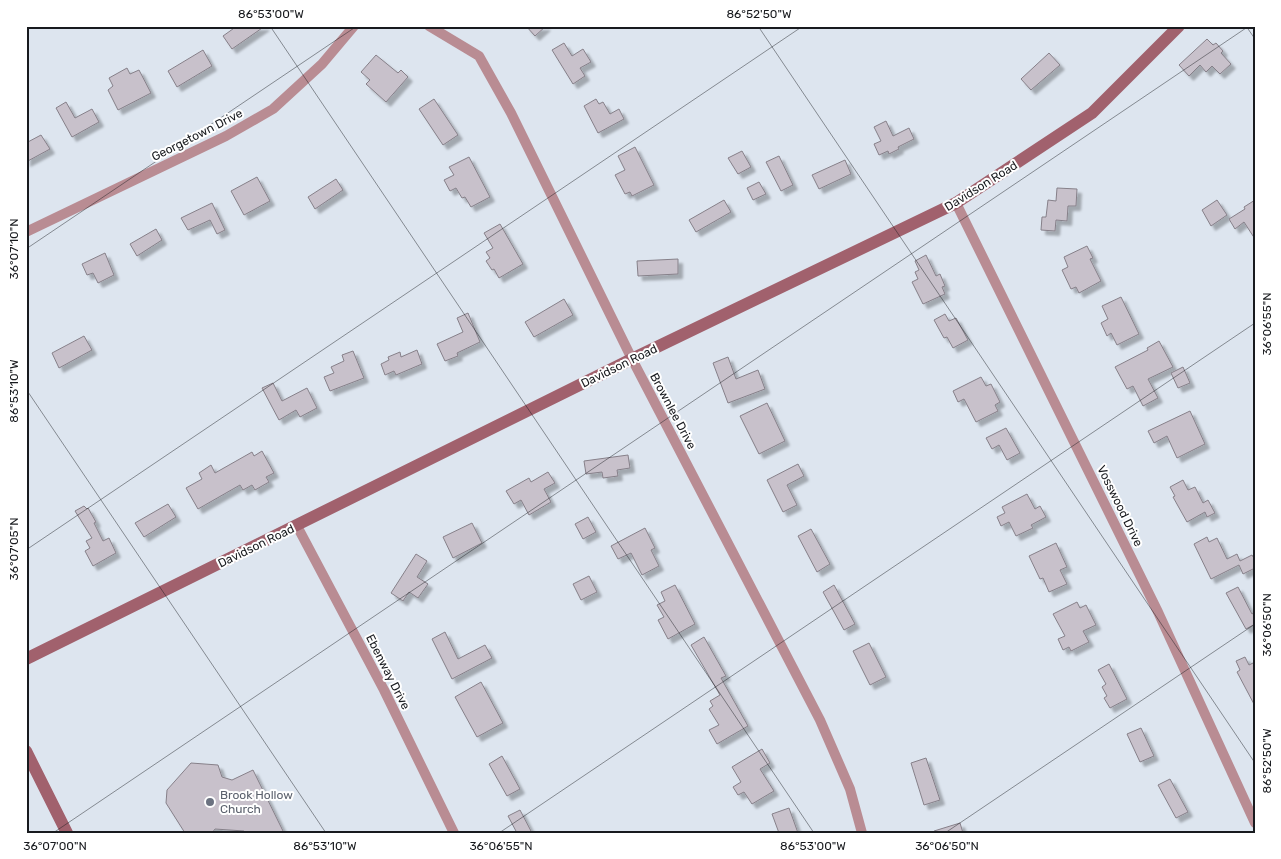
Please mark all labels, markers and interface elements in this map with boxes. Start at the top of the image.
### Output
text: 86°53'00"W [238,7,304,21]
text: 86°52'50"W [726,7,792,21]
street label: Georgetown Drive [149,106,245,164]
street label: Davidson Road [942,158,1020,214]
text: 36°07'10"N [7,218,21,280]
text: 36°06'55"N [1260,292,1274,356]
street label: Davidson Road [579,341,659,391]
text: 86°53'10"W [7,359,21,423]
street label: Brownlee Drive [647,371,699,452]
street label: Vosswood Drive [1094,463,1146,549]
text: 36°07'05"N [7,517,21,581]
street label: Davidson Road [216,521,296,571]
text: 36°06'50"N [1260,593,1274,657]
street label: Ebenway Drive [363,632,413,712]
text: 86°52'50"W [1260,728,1274,794]
place label: Brook Hollow Church [220,788,293,816]
marker: Brook Hollow Church [204,796,216,808]
text: 36°07'00"N [23,839,87,853]
text: 86°53'10"W [293,839,357,853]
text: 36°06'55"N [469,839,533,853]
text: 86°53'00"W [780,839,846,853]
text: 36°06'50"N [915,839,979,853]

